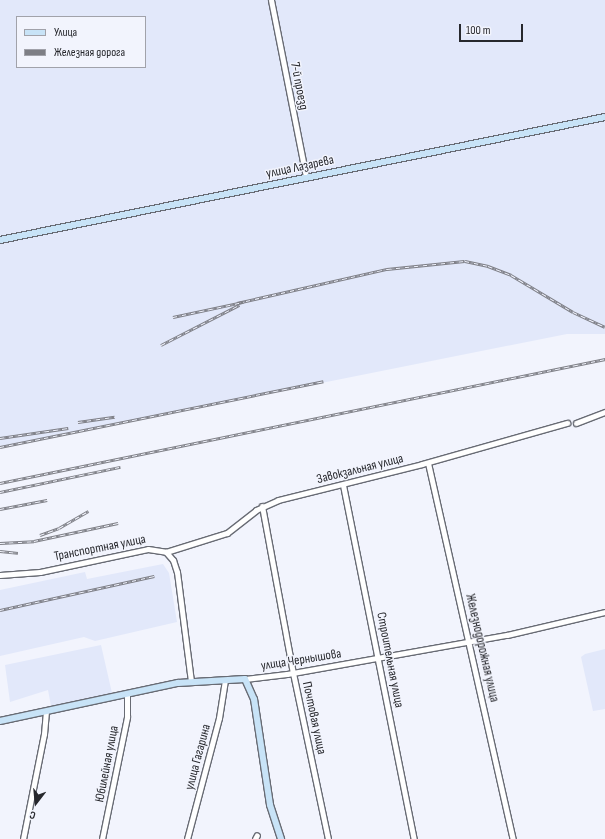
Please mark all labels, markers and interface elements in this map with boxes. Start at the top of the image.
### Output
legend [16,16,146,68]
scale bar [461,16,525,42]
text: 100 m [466,23,491,38]
text: Улица [54,25,77,40]
text: Железная дорога [54,45,125,60]
street label: 7-й проезд [287,61,311,111]
street label: улица Лазарева [265,152,335,182]
street label: Завокзальная улица [315,451,405,487]
street label: Транспортная улица [53,531,147,565]
street label: Железнодорожная улица [462,592,502,704]
street label: Строительная улица [373,611,407,709]
street label: улица Чернышова [260,646,342,674]
street label: Почтовая улица [299,680,329,756]
street label: улица Гагарина [182,722,214,792]
street label: Юбилейная улица [92,724,122,804]
north arrow [16,783,56,823]
text: С [28,808,37,822]

